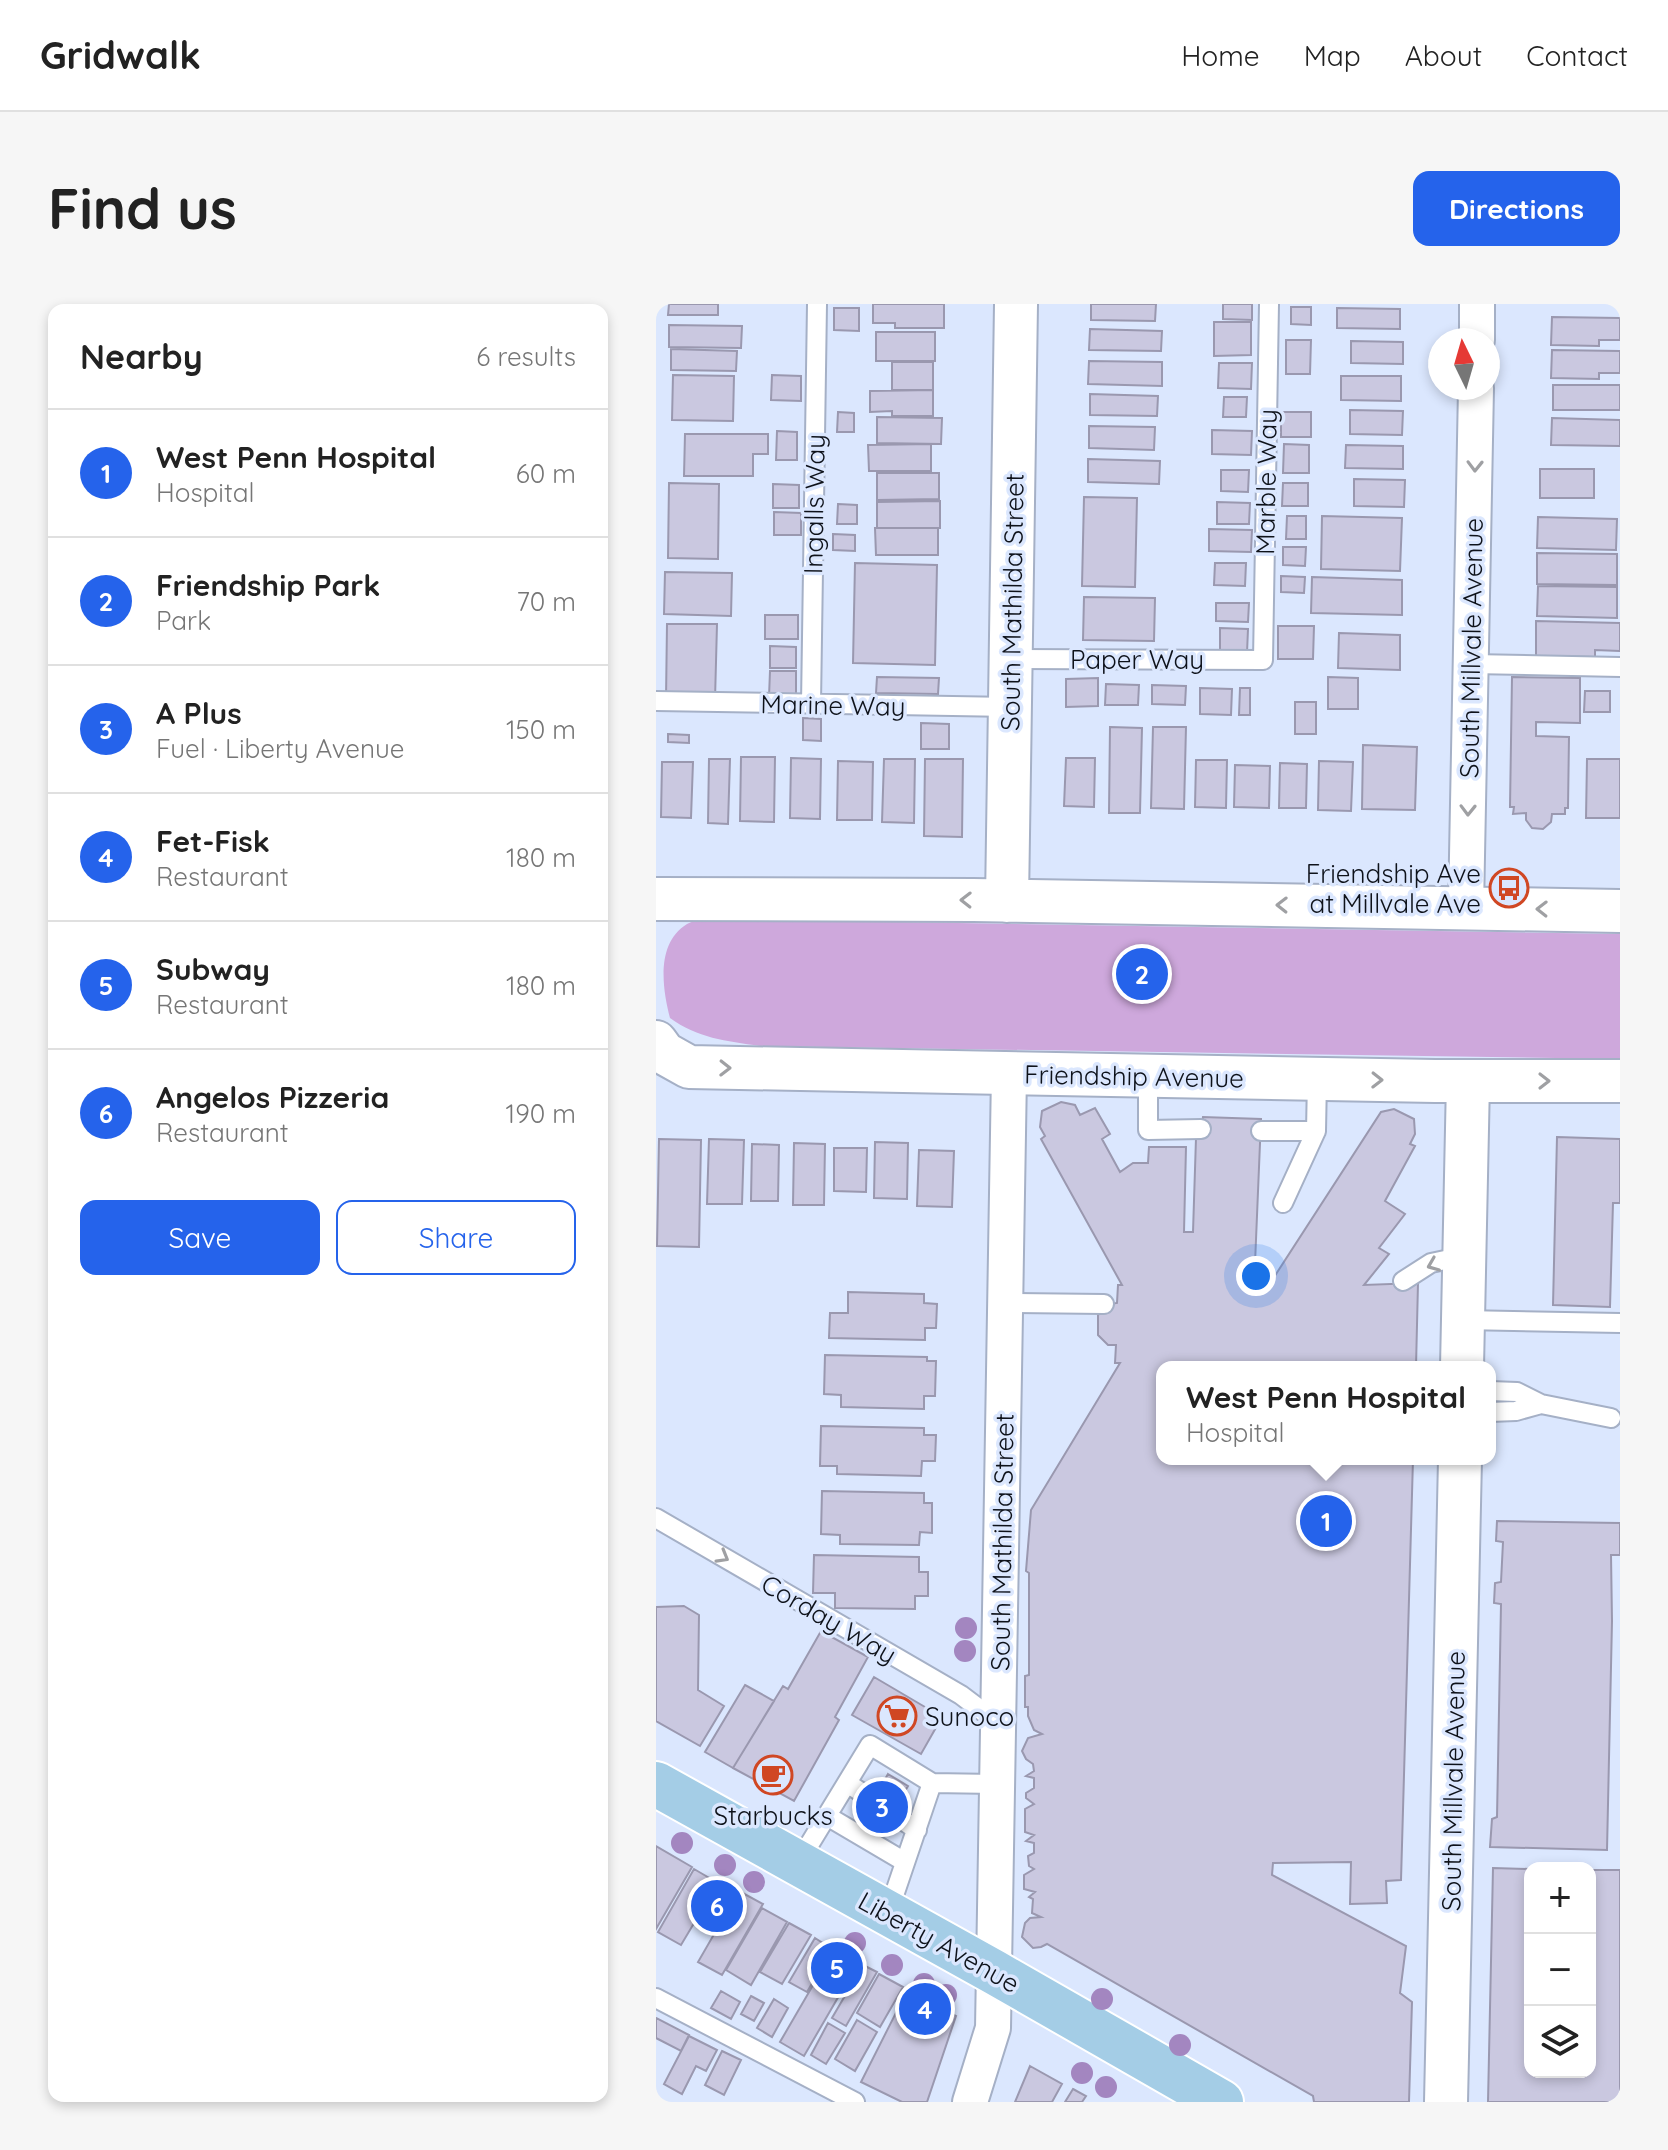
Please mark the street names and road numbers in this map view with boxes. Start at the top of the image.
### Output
street label: Marble Way [1248,409,1284,555]
street label: Ingalls Way [796,434,832,574]
street label: South Mathilda Street [993,473,1031,731]
street label: South Millvale Avenue [1452,518,1490,778]
street label: Paper Way [1070,643,1204,676]
street label: Marine Way [760,687,906,723]
street label: Friendship Avenue [1024,1058,1244,1094]
street label: South Mathilda Street [983,1413,1021,1671]
street label: Corday Way [755,1567,903,1671]
street label: South Millvale Avenue [1434,1651,1472,1911]
street label: Liberty Avenue [853,1884,1025,2000]

